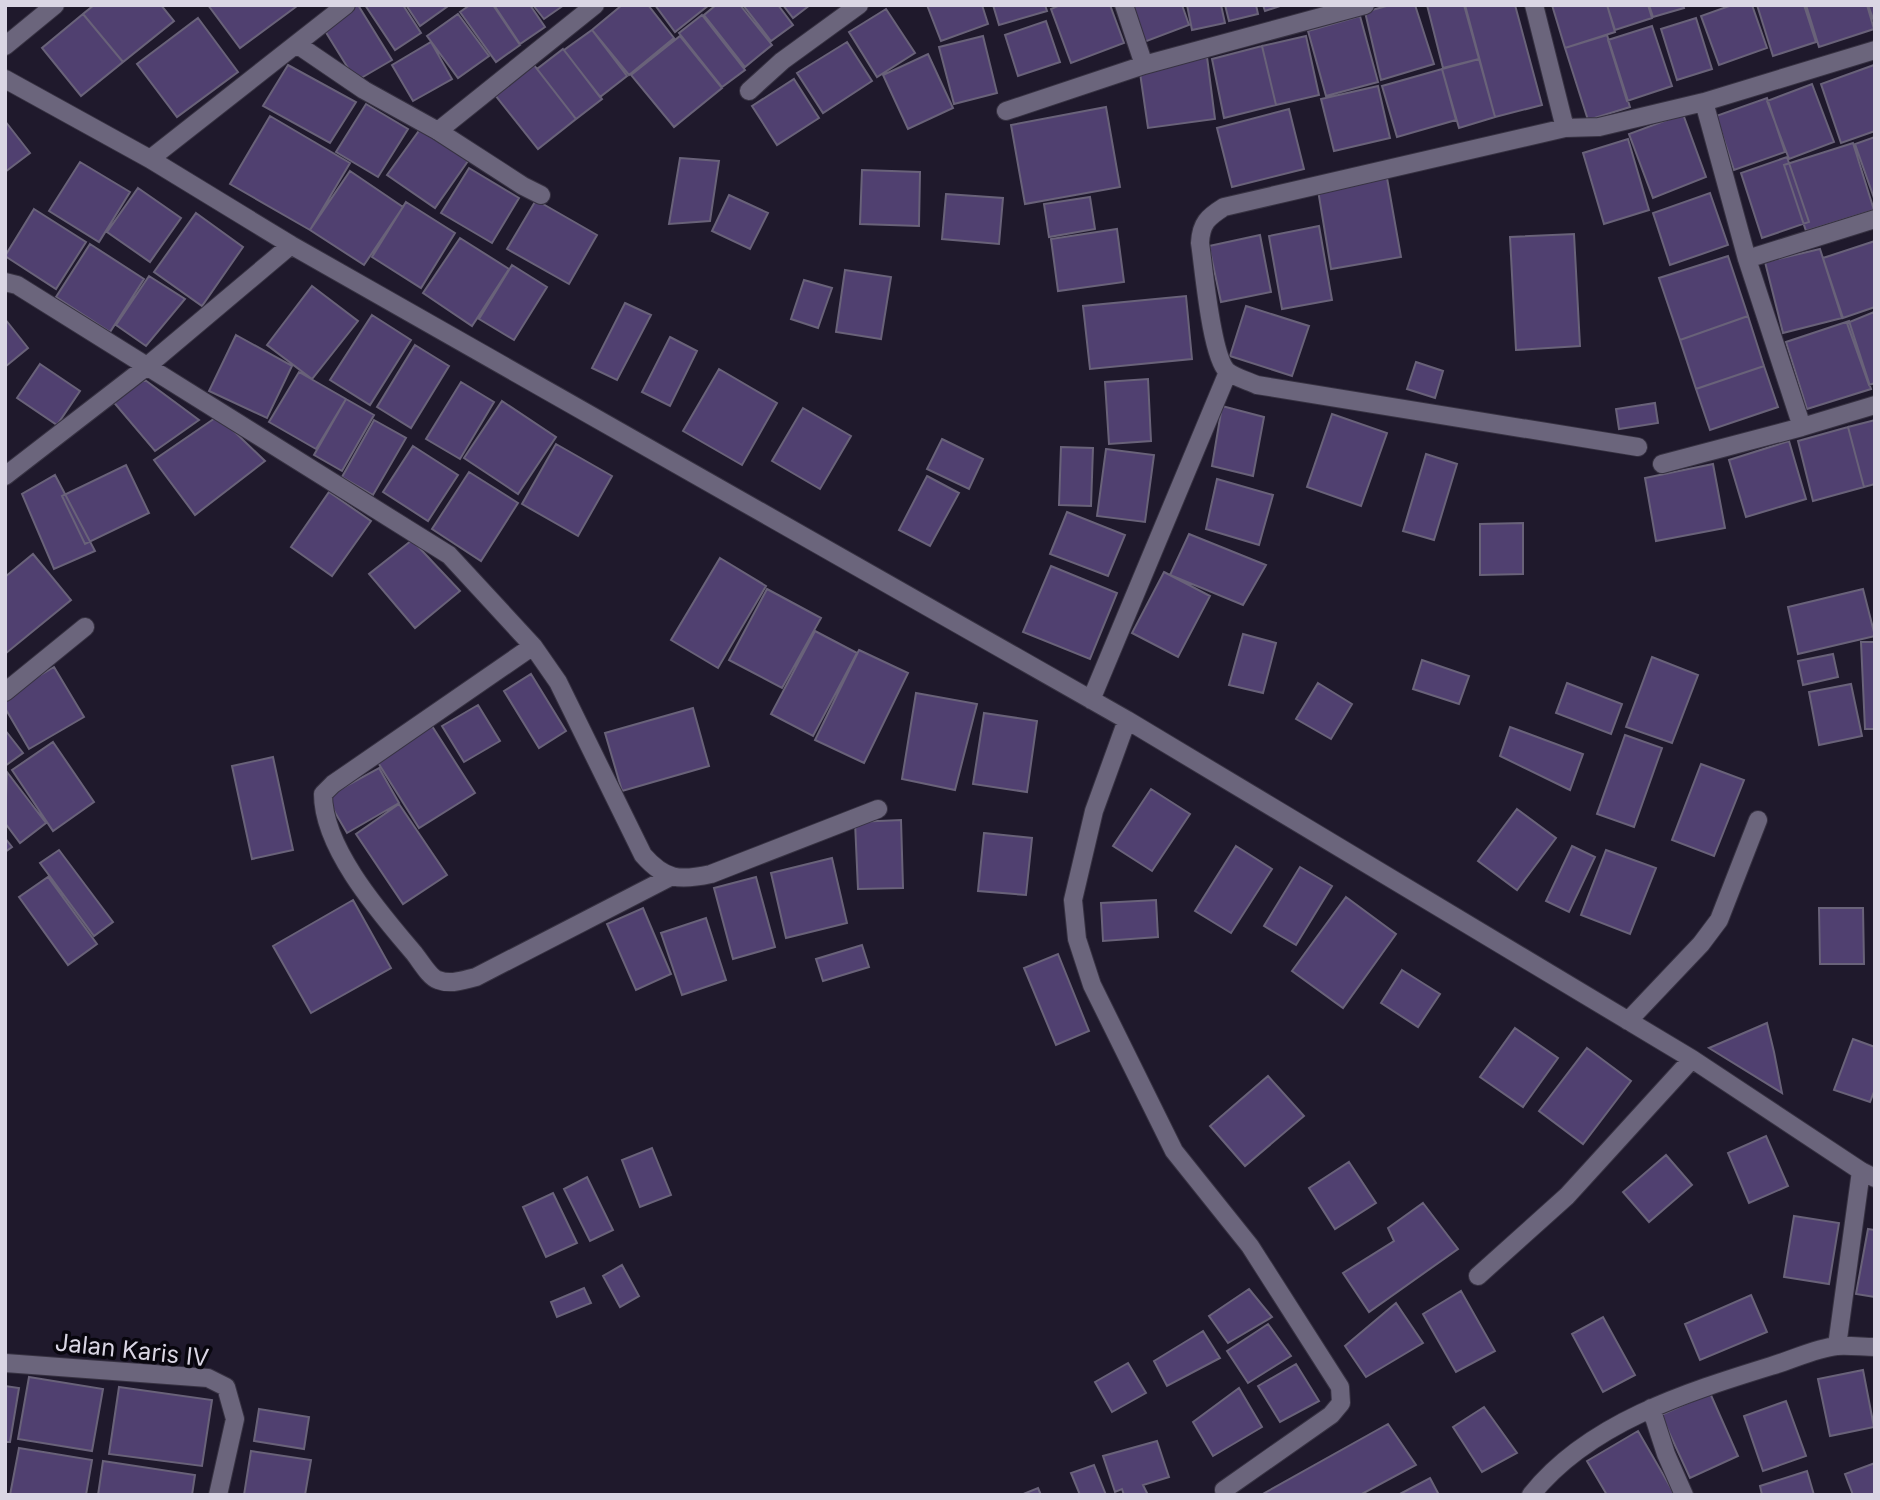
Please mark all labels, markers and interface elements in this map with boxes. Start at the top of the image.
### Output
street label: Jalan Karis IV [54,1327,210,1373]

